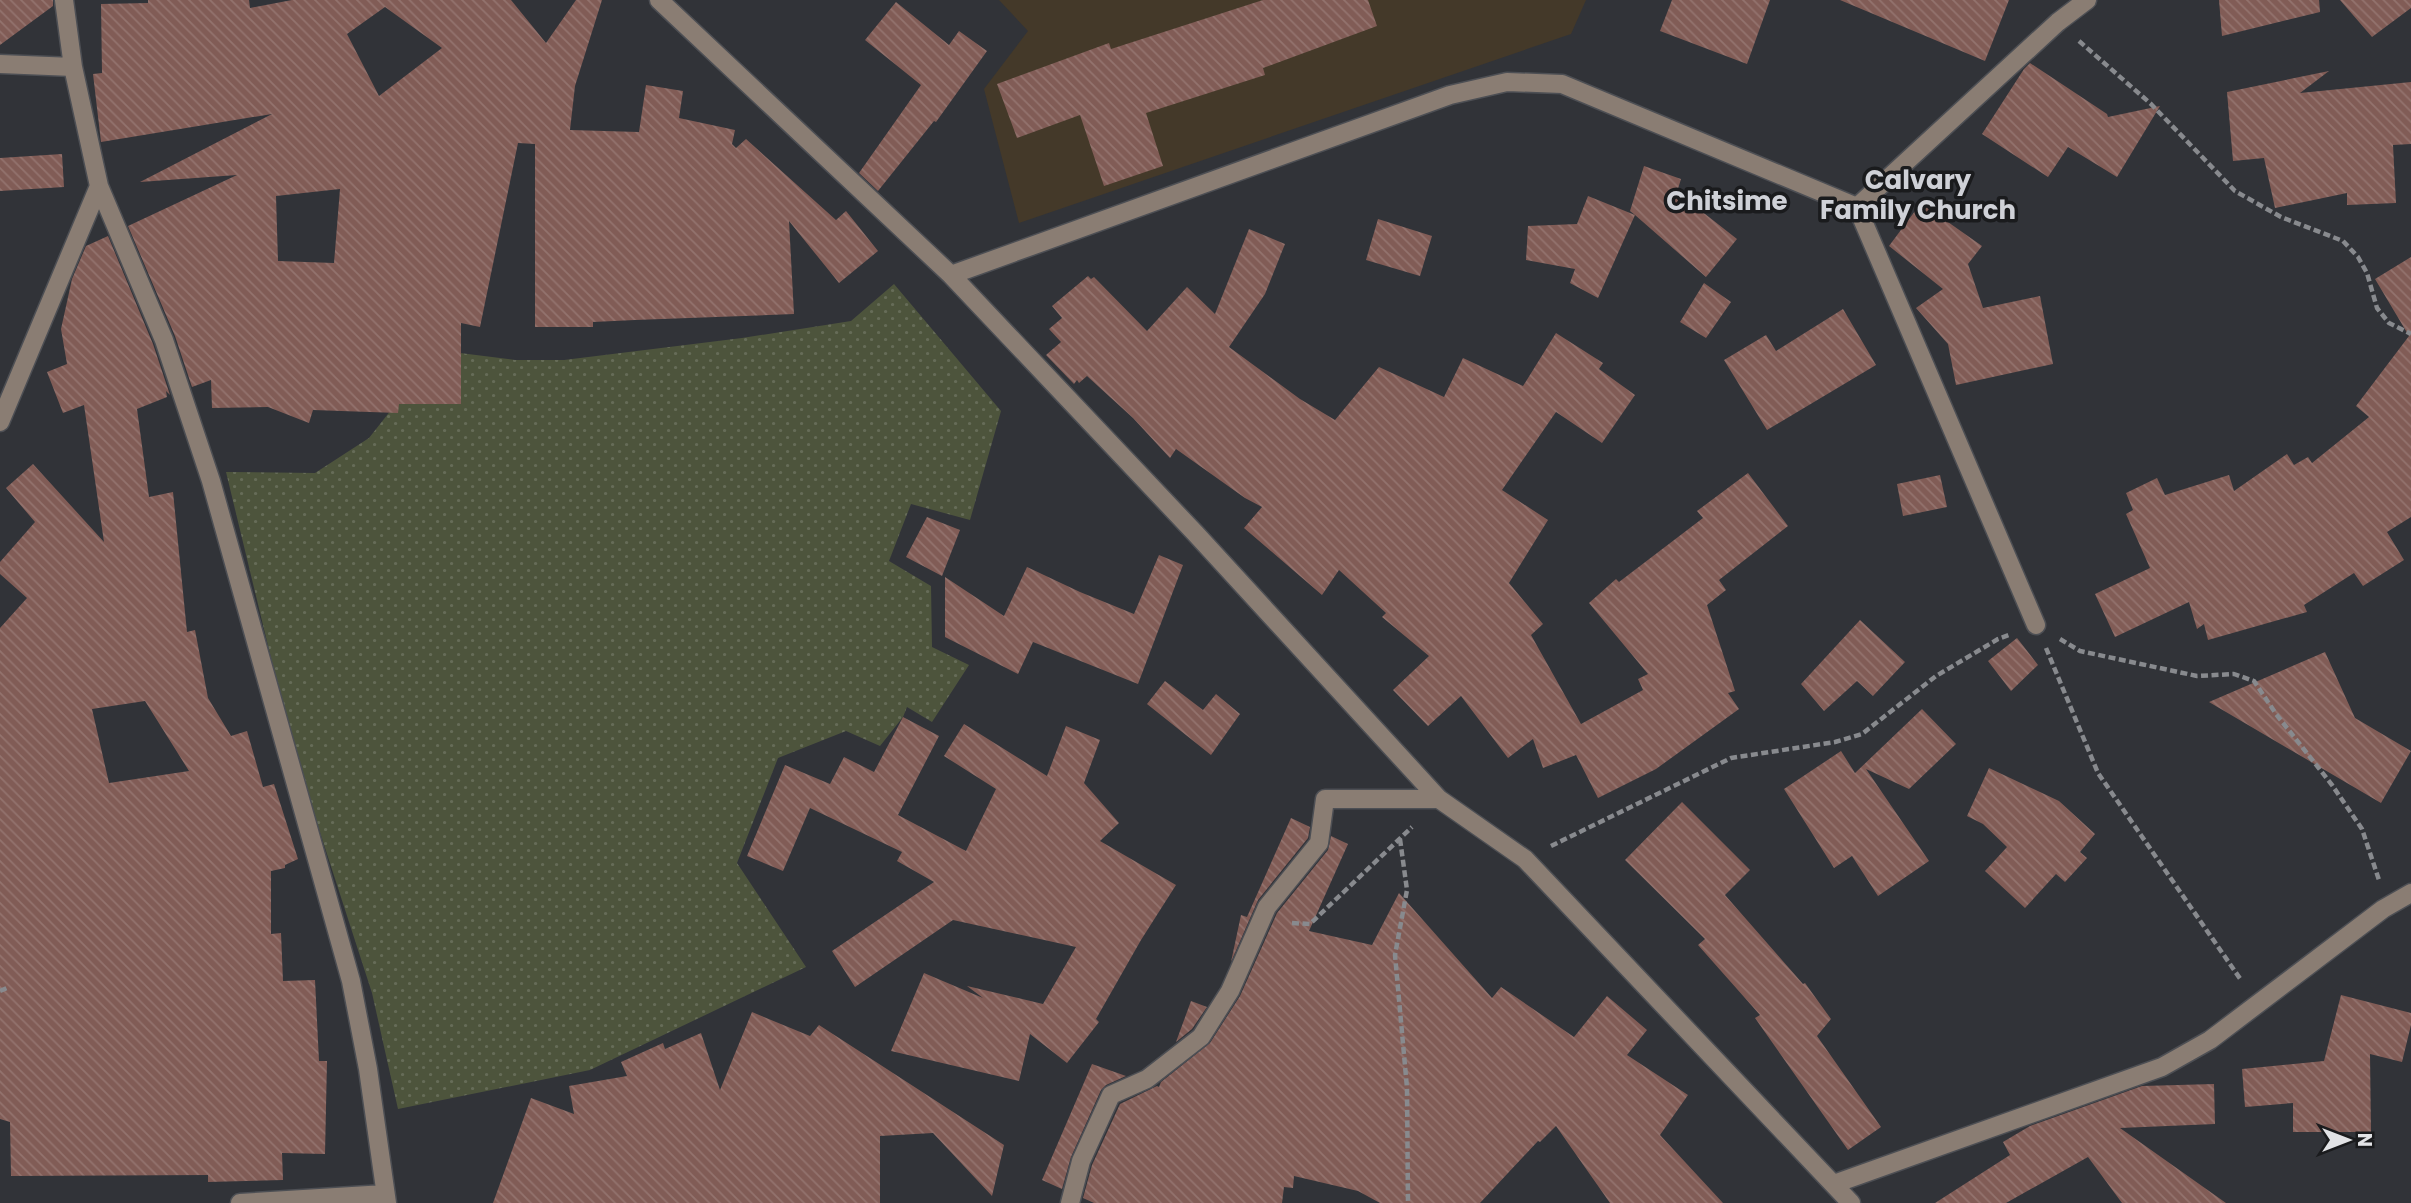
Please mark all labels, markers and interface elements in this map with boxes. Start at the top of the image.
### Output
district label: Calvary Family Church [1820,162,2016,228]
district label: Chitsime [1666,183,1788,219]
north arrow [2313,1105,2383,1175]
text: N [2351,1133,2378,1147]

